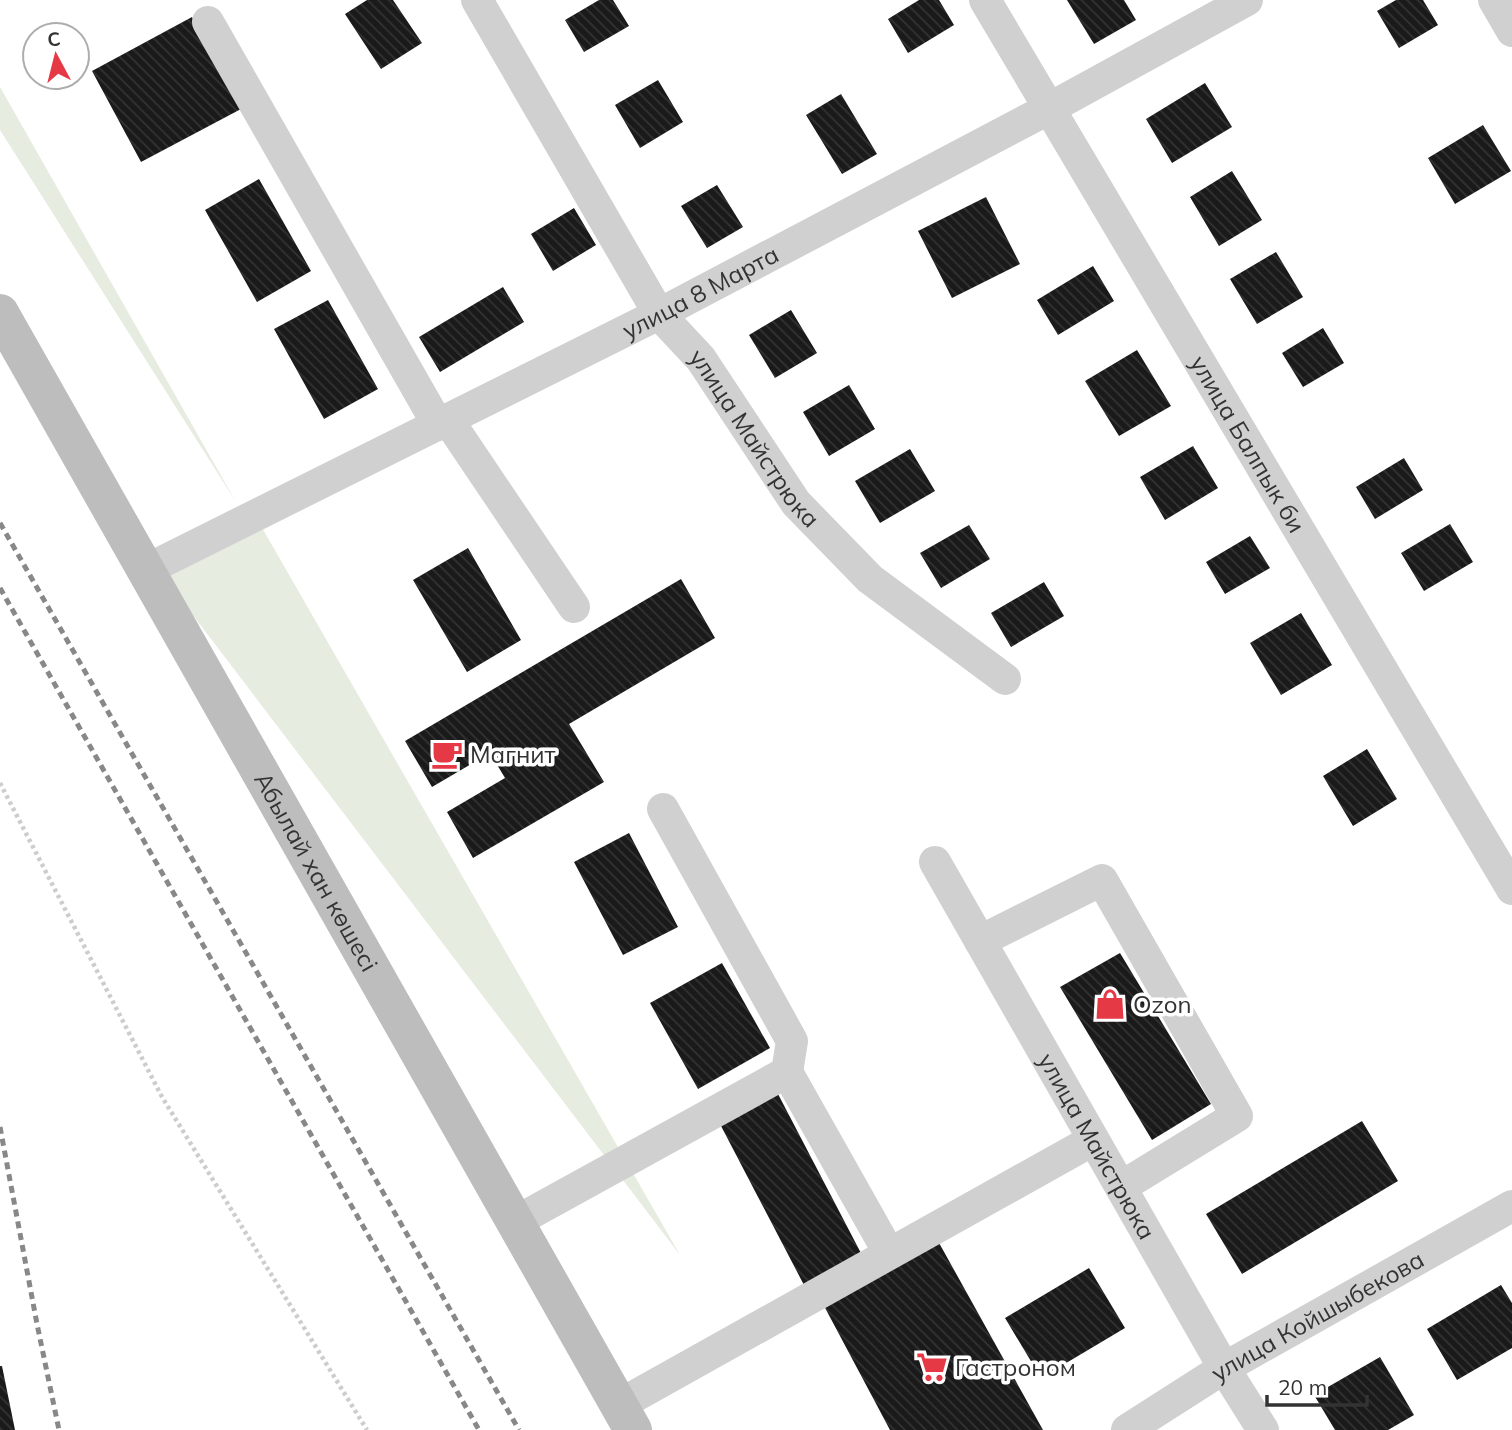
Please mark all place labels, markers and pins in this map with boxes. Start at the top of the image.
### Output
cafe icon: Магнит [430,737,464,771]
place label: Магнит [470,739,556,769]
shop icon: Ozon [1093,987,1127,1021]
place label: Ozon [1133,989,1192,1019]
supermarket icon: Гастроном [915,1350,949,1384]
place label: Гастроном [955,1352,1076,1382]

